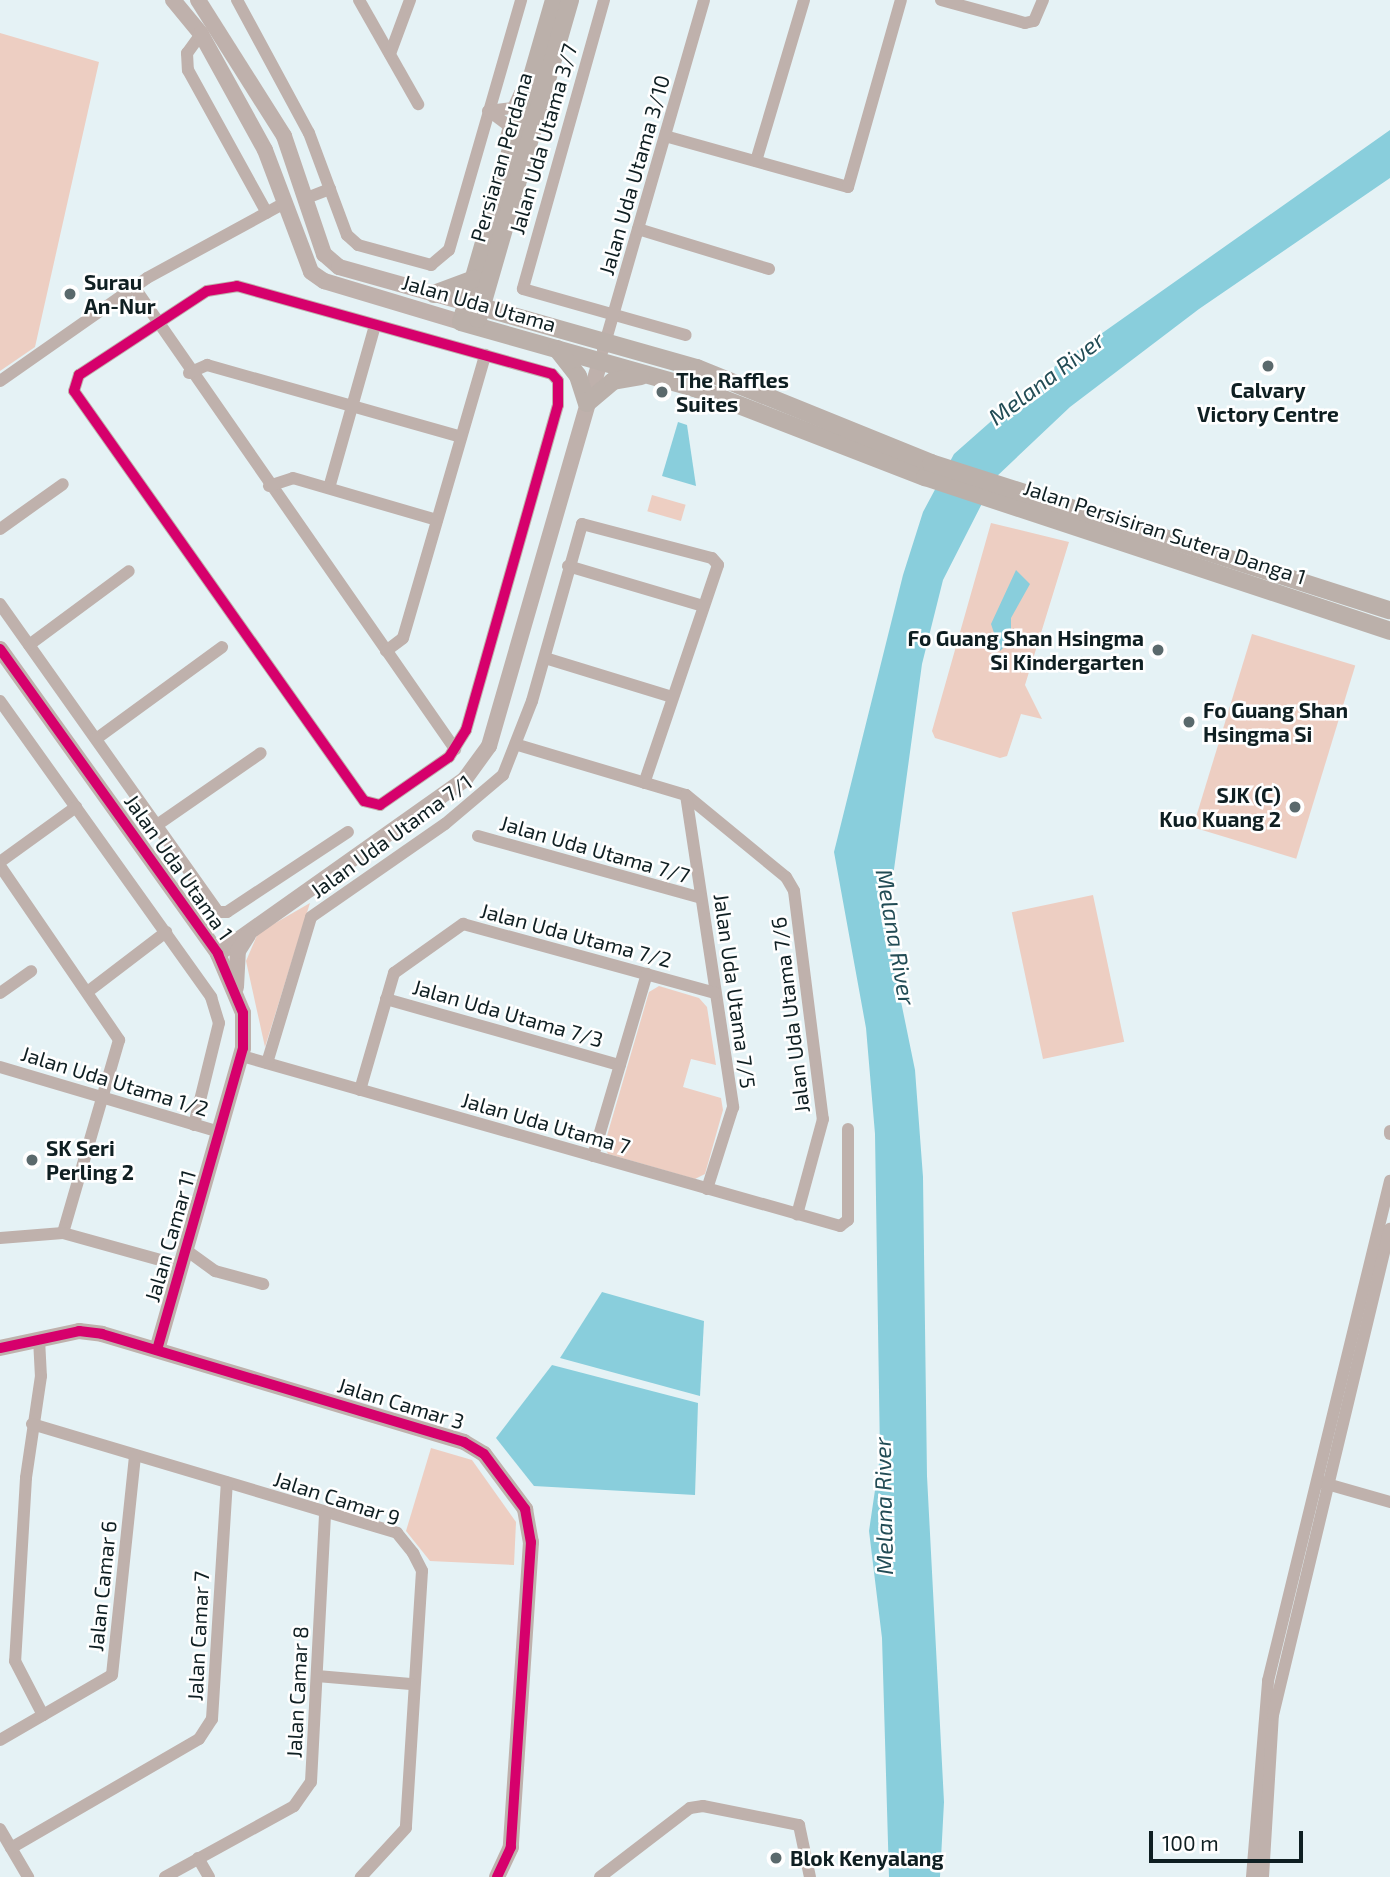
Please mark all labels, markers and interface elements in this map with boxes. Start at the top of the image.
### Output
street label: Jalan Uda Utama 3/7 [504,41,582,237]
street label: Persiaran Perdana [465,69,537,245]
street label: Jalan Uda Utama 3/10 [593,72,675,278]
place label: Surau An-Nur [84,269,156,319]
street label: Jalan Uda Utama [399,269,559,337]
marker: Surau An-Nur [62,286,78,302]
water label: Melana River [983,326,1109,430]
marker: Calvary Victory Centre [1260,358,1276,374]
place label: The Raffles Suites [676,367,789,417]
place label: Calvary Victory Centre [1197,377,1339,427]
marker: The Raffles Suites [654,384,670,400]
street label: Jalan Persisiran Sutera Danga 1 [1021,474,1309,590]
place label: Fo Guang Shan Hsingma Si Kindergarten [908,625,1144,675]
marker: Fo Guang Shan Hsingma Si Kindergarten [1150,642,1166,658]
place label: Fo Guang Shan Hsingma Si [1203,697,1348,747]
marker: Fo Guang Shan Hsingma Si [1181,714,1197,730]
street label: Jalan Uda Utama 7/1 [305,769,477,903]
place label: SJK (C) Kuo Kuang 2 [1159,782,1281,832]
street label: Jalan Uda Utama 1 [119,789,239,945]
marker: SJK (C) Kuo Kuang 2 [1287,799,1303,815]
street label: Jalan Uda Utama 7/7 [497,810,693,888]
water label: Melana River [870,867,922,1007]
street label: Jalan Uda Utama 7/5 [709,892,761,1090]
street label: Jalan Uda Utama 7/2 [478,897,674,973]
street label: Jalan Uda Utama 7/6 [765,916,815,1114]
street label: Jalan Uda Utama 7/3 [410,974,606,1052]
street label: Jalan Uda Utama 1/2 [18,1040,212,1122]
street label: Jalan Uda Utama 7 [459,1087,633,1159]
place label: SK Seri Perling 2 [46,1135,134,1185]
marker: SK Seri Perling 2 [24,1152,40,1168]
street label: Jalan Camar 11 [139,1167,201,1305]
street label: Jalan Camar 3 [334,1372,468,1434]
water label: Melana River [868,1437,898,1575]
street label: Jalan Camar 9 [270,1466,404,1530]
street label: Jalan Camar 6 [83,1519,121,1653]
street label: Jalan Camar 7 [182,1570,214,1702]
street label: Jalan Camar 8 [281,1625,313,1759]
scale bar [1152,1818,1306,1862]
text: 100 m [1162,1830,1219,1855]
place label: Blok Kenyalang [790,1845,944,1871]
marker: Blok Kenyalang [768,1850,784,1866]

